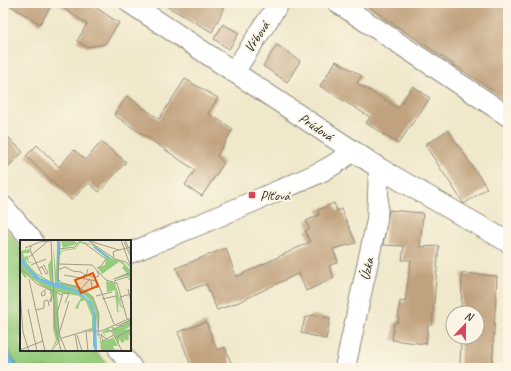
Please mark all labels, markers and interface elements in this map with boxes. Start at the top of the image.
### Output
street label: Vŕbová [241,17,274,56]
street label: Prúdová [296,109,338,146]
place label: Plťová [260,187,292,204]
marker: Plťová [247,190,257,200]
inset map [20,240,131,351]
street label: Úzka [356,255,378,282]
north arrow [445,305,485,345]
text: N [463,308,477,324]

